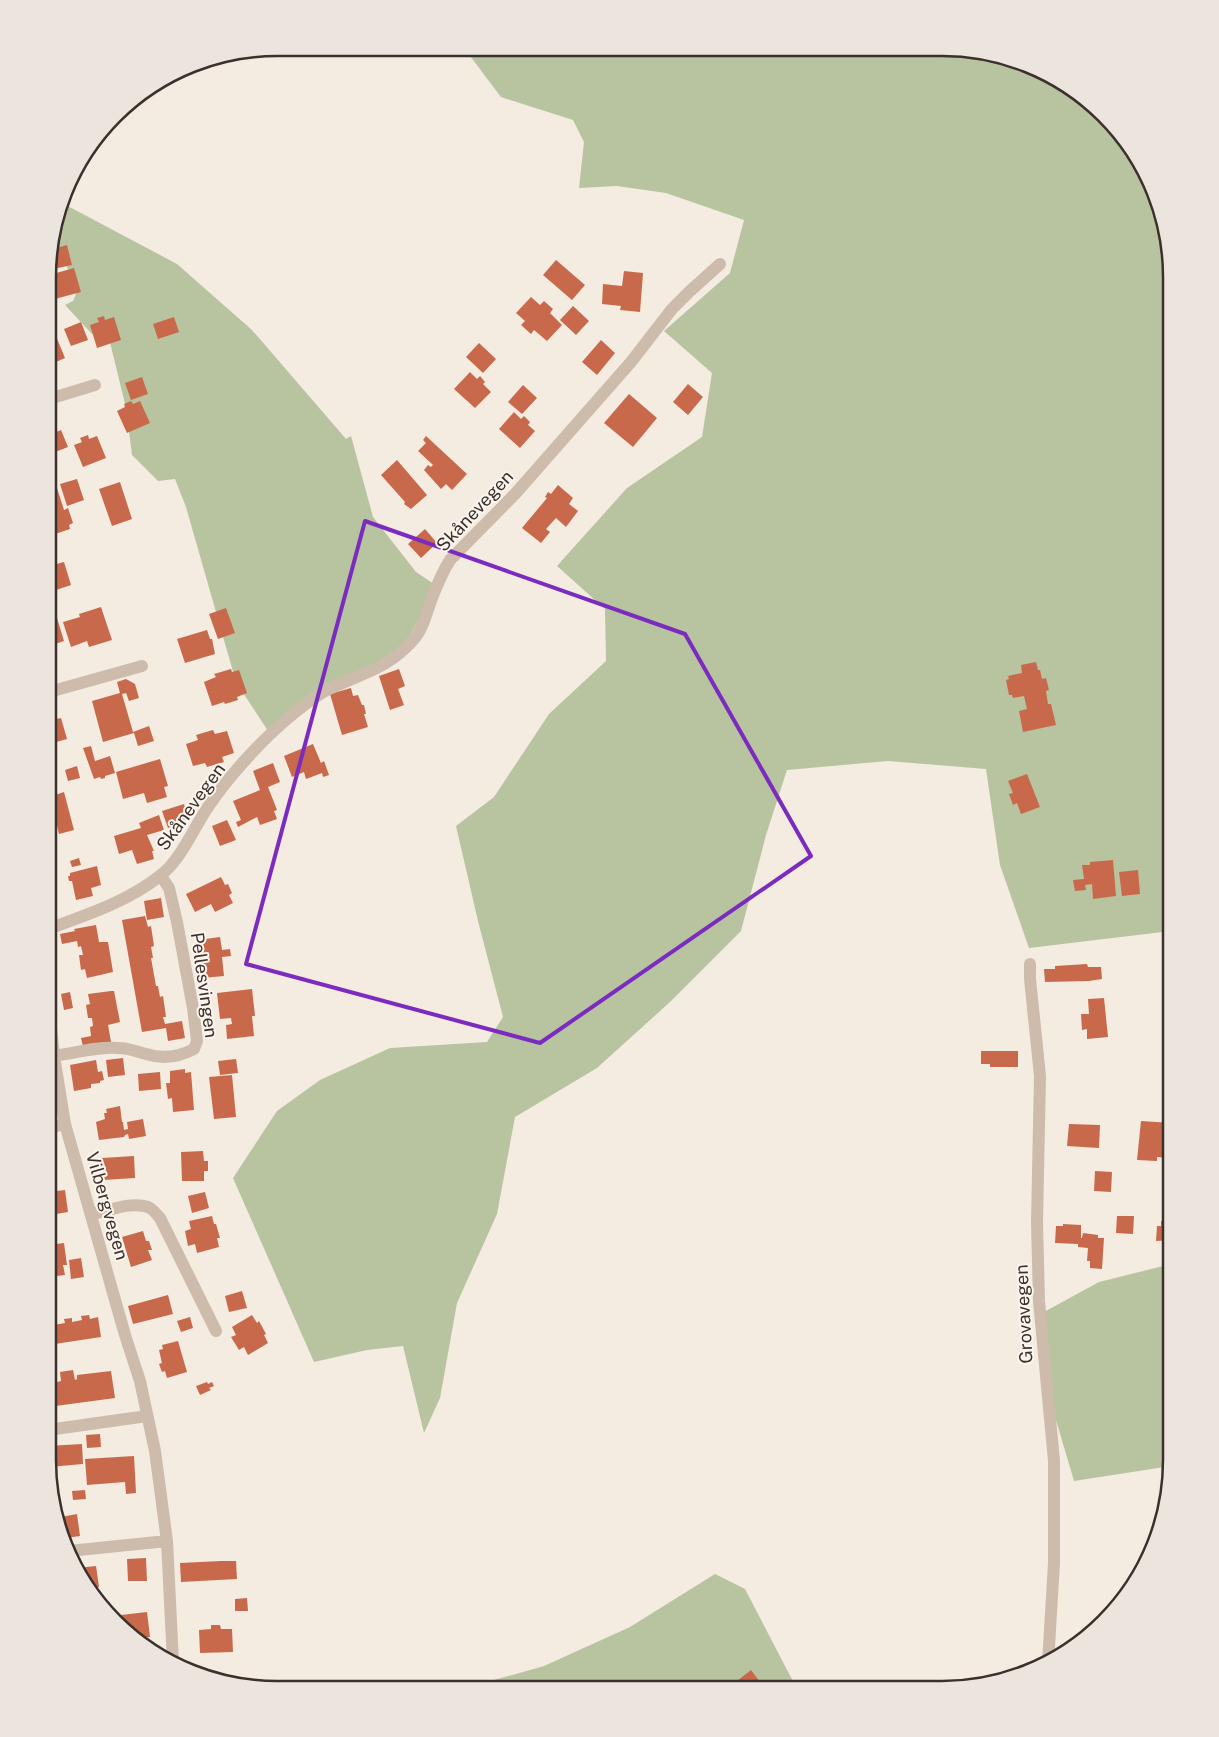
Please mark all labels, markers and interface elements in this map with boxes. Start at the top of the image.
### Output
street label: Skånevegen [432,466,517,555]
street label: Skånevegen [152,759,229,854]
street label: Pellesvingen [187,931,222,1039]
street label: Vilbergvegen [82,1149,133,1262]
street label: Grovavegen [1010,1264,1037,1364]

